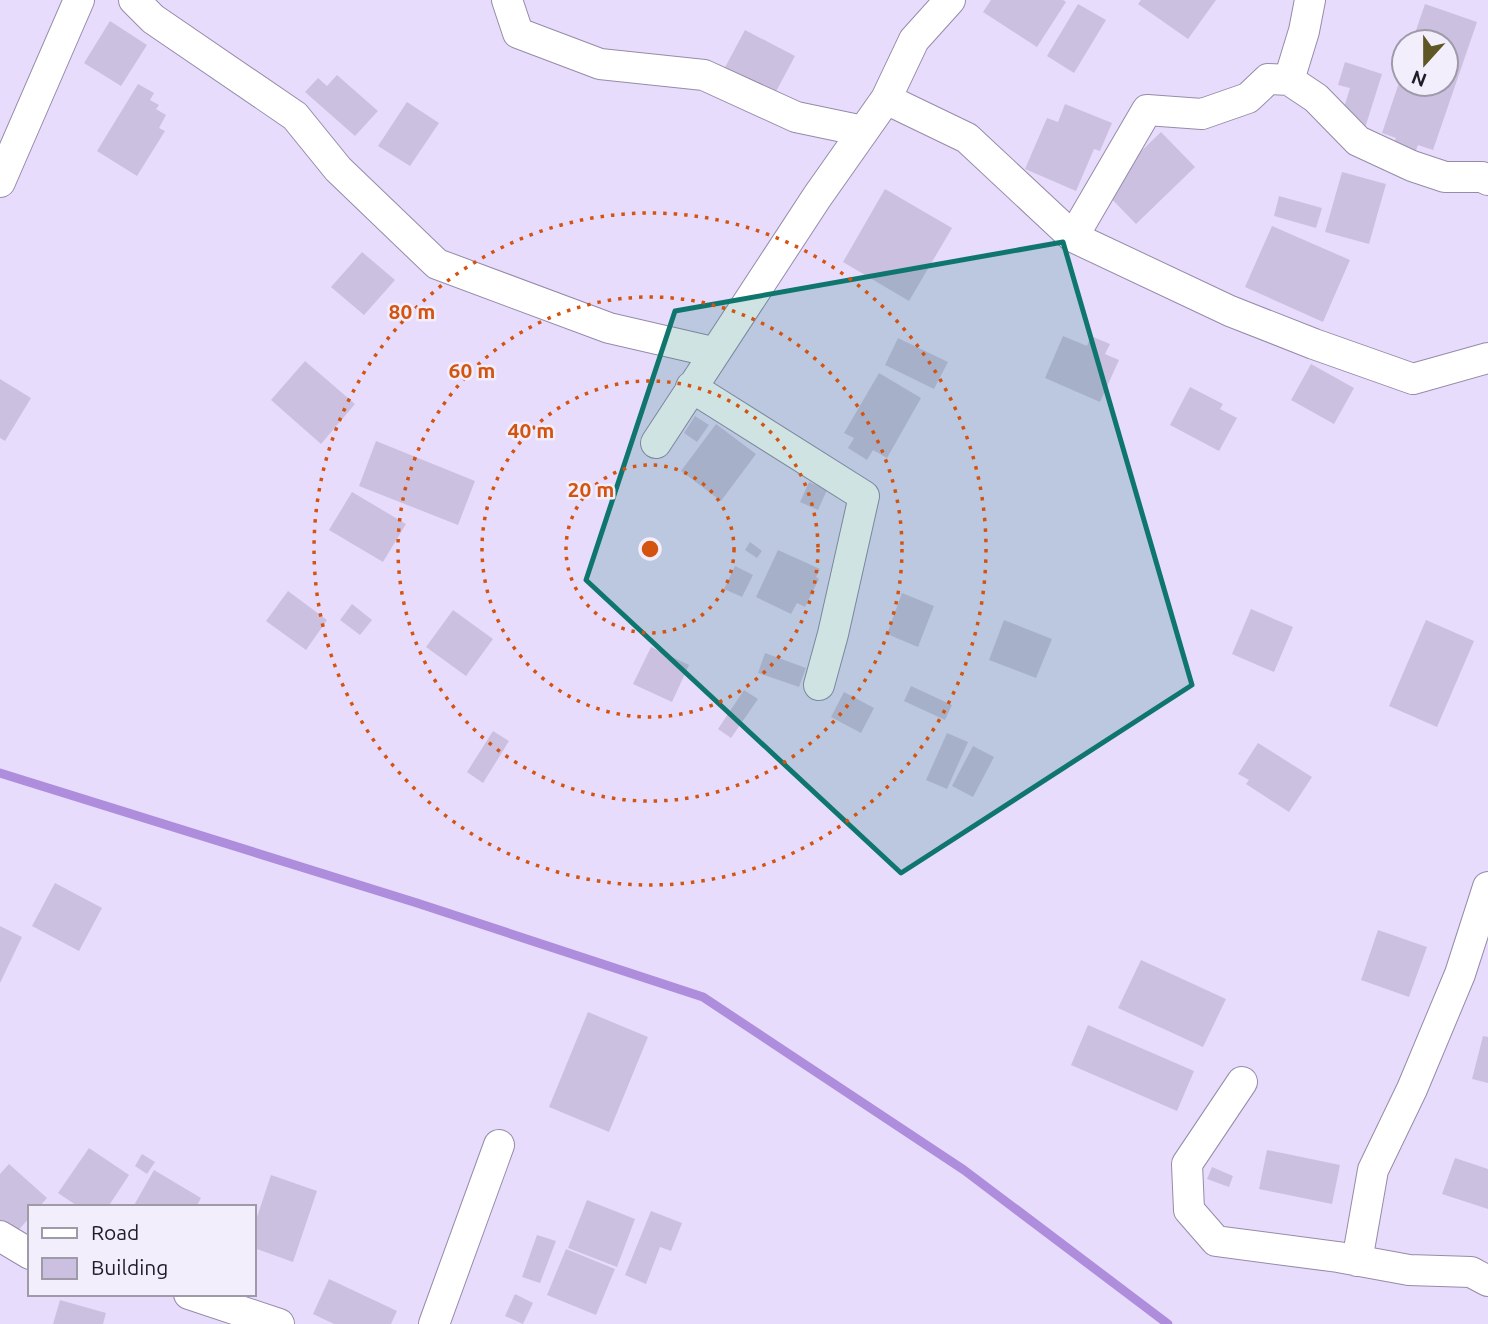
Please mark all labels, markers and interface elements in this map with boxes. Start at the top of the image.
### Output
north arrow [1390,28,1460,98]
text: N [1408,66,1429,92]
text: 80 m [389,299,435,323]
text: 60 m [449,358,495,382]
text: 40 m [508,418,554,442]
text: 20 m [568,477,614,501]
centre of rings [638,537,662,561]
legend [28,1205,256,1296]
text: Road [91,1220,139,1244]
text: Building [91,1255,168,1279]

